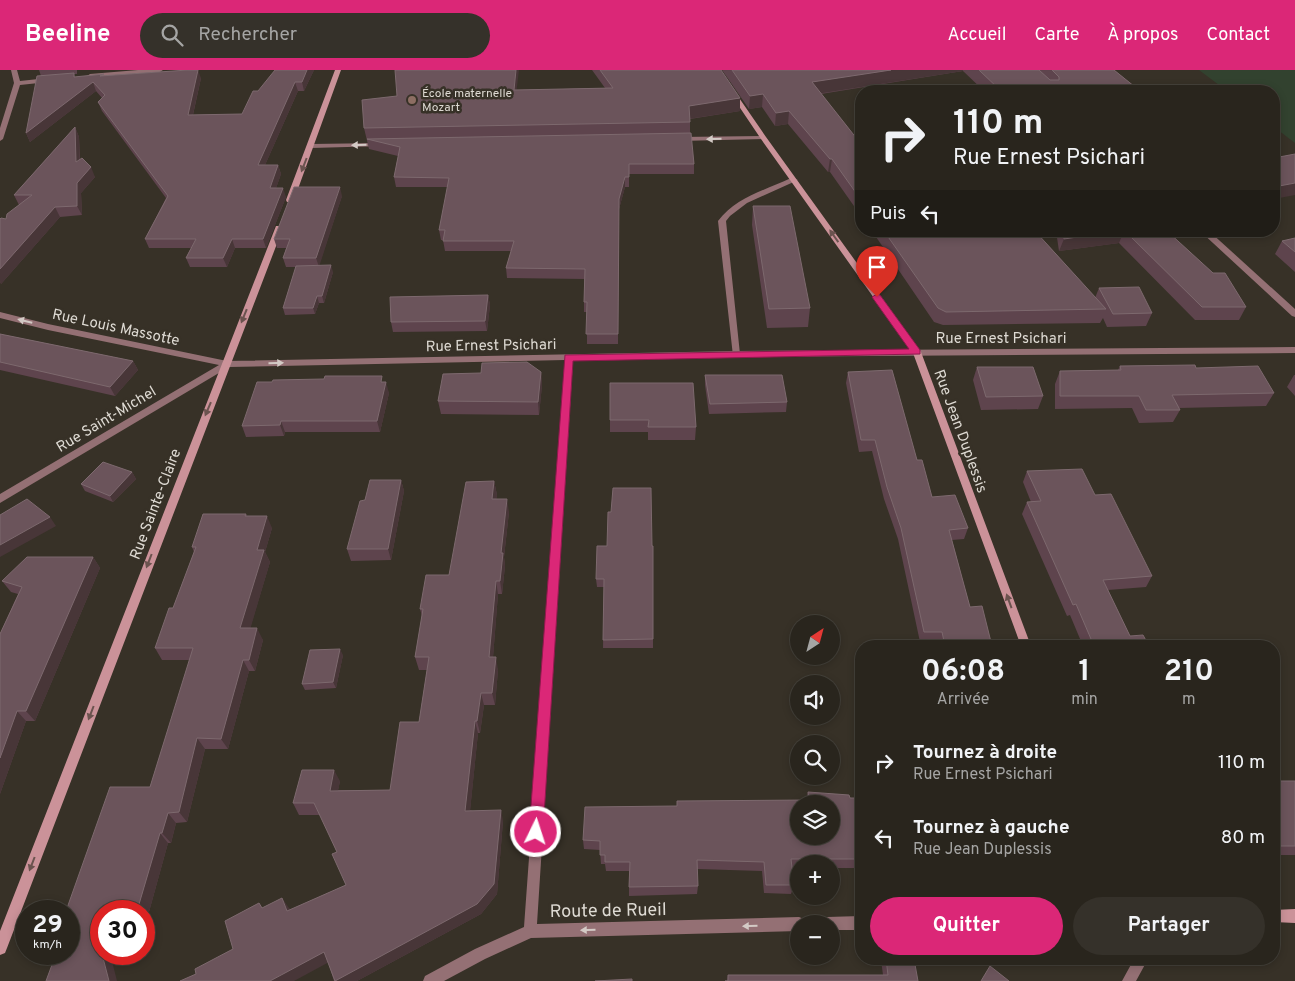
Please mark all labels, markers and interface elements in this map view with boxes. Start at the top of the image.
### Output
search box [140,13,490,58]
text: Beeline [25,20,110,50]
icon: search [158,21,186,49]
text: Rechercher [198,23,297,47]
text: Accueil [947,24,1006,47]
text: Carte [1034,24,1079,47]
text: À propos [1107,24,1178,47]
text: Contact [1206,24,1270,47]
place label: École maternelle Mozart [422,86,512,116]
marker: École maternelle Mozart [406,94,418,106]
text: 110 m [953,102,1043,146]
icon: right [870,105,935,170]
one-way arrow [706,135,722,143]
one-way arrow [351,141,367,149]
text: Rue Ernest Psichari [953,145,1145,172]
one-way arrow [299,158,307,172]
icon: left [916,200,944,228]
text: Puis [870,202,906,226]
one-way arrow [829,229,839,243]
pin [856,246,898,297]
icon: arrive [863,253,891,281]
street label: Rue Louis Massotte [50,306,181,351]
one-way arrow [240,309,247,324]
one-way arrow [18,317,33,325]
street label: Rue Ernest Psichari [936,330,1066,349]
street label: Rue Ernest Psichari [425,336,557,357]
one-way arrow [268,359,284,367]
street label: Rue Jean Duplessis [928,367,991,496]
street label: Rue Saint-Michel [53,383,160,458]
one-way arrow [204,402,212,417]
street label: Rue Sainte-Claire [127,446,186,563]
one-way arrow [145,554,153,569]
one-way arrow [1005,593,1012,608]
north arrow [790,615,840,665]
map controls [790,615,840,965]
text: 06:08 [921,654,1005,691]
text: 1 [1078,654,1090,691]
text: 210 [1164,654,1214,691]
button: sound [790,675,840,725]
text: Arrivée [937,690,989,710]
text: min [1071,690,1098,710]
text: m [1182,690,1196,710]
one-way arrow [87,705,94,720]
button: search [790,735,840,785]
text: Tournez à droite [913,741,1057,765]
icon: right [870,749,898,777]
text: 110 m [1218,751,1265,775]
text: Rue Ernest Psichari [913,765,1053,785]
button: layers [790,795,840,845]
position arrow [509,805,561,857]
text: Tournez à gauche [913,816,1070,840]
icon: left [870,824,898,852]
text: 80 m [1221,826,1265,850]
text: Rue Jean Duplessis [913,840,1052,860]
button: + [790,855,840,905]
one-way arrow [28,857,36,871]
button: Quitter [870,897,1063,955]
button: Partager [1073,897,1265,955]
street label: Route de Rueil [549,899,667,924]
speed limit sign: 30 [90,900,155,965]
text: 29 [32,910,63,942]
button: − [790,915,840,965]
one-way arrow [742,922,758,930]
one-way arrow [579,926,595,934]
text: km/h [33,937,62,953]

